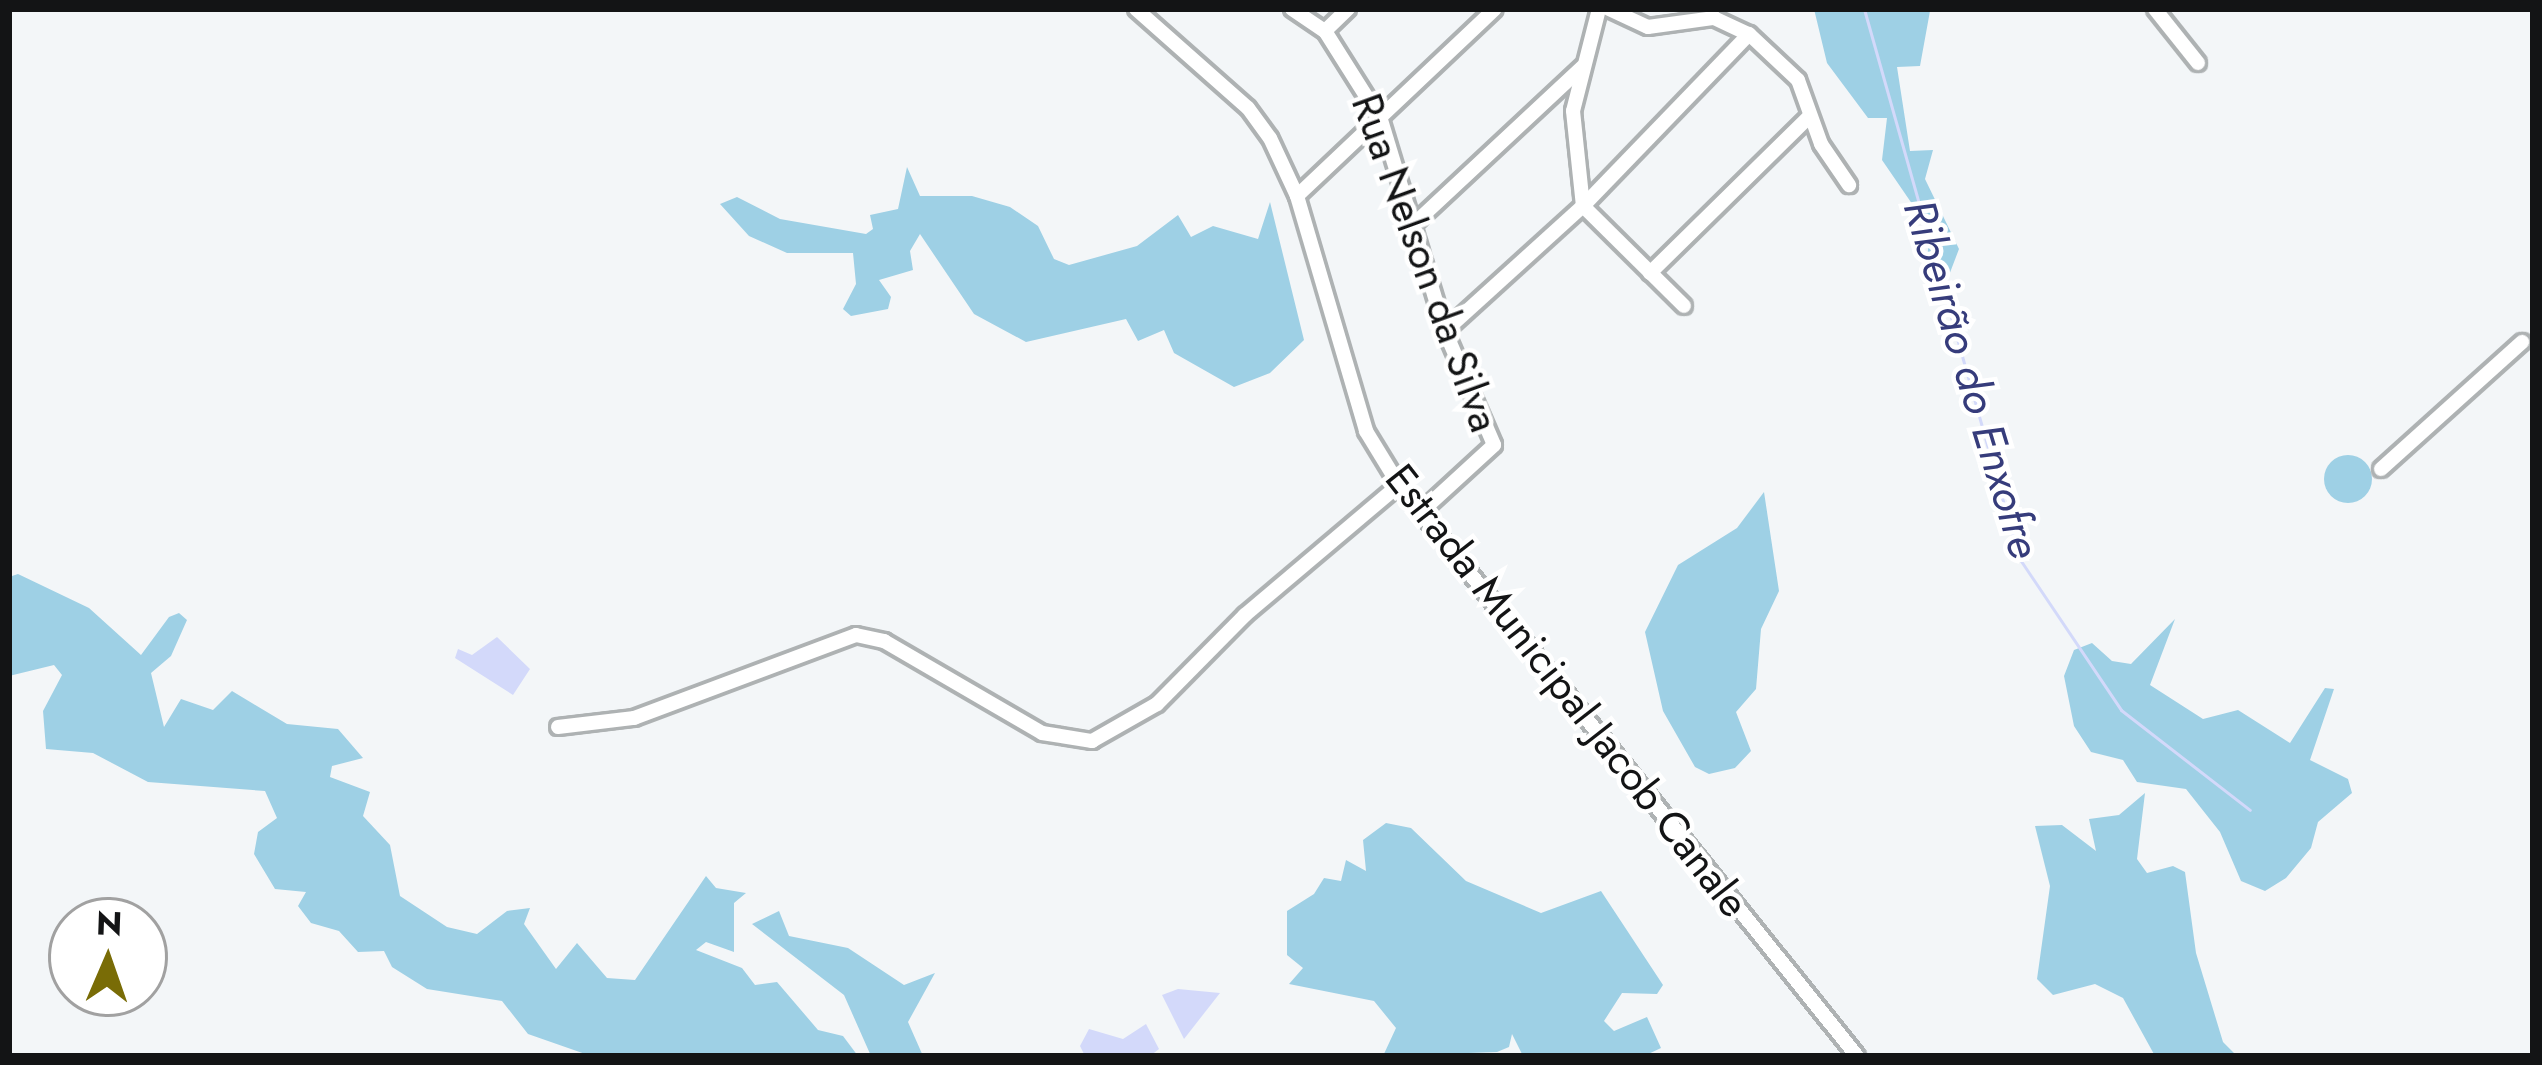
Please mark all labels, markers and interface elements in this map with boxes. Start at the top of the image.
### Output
street label: Rua Nelson da Silva [1340,87,1510,439]
water label: Ribeirão do Enxofre [1892,193,2052,565]
street label: Estrada Municipal Jacob Canale [1375,455,1759,927]
north arrow [48,897,168,1017]
text: N [95,900,123,947]

